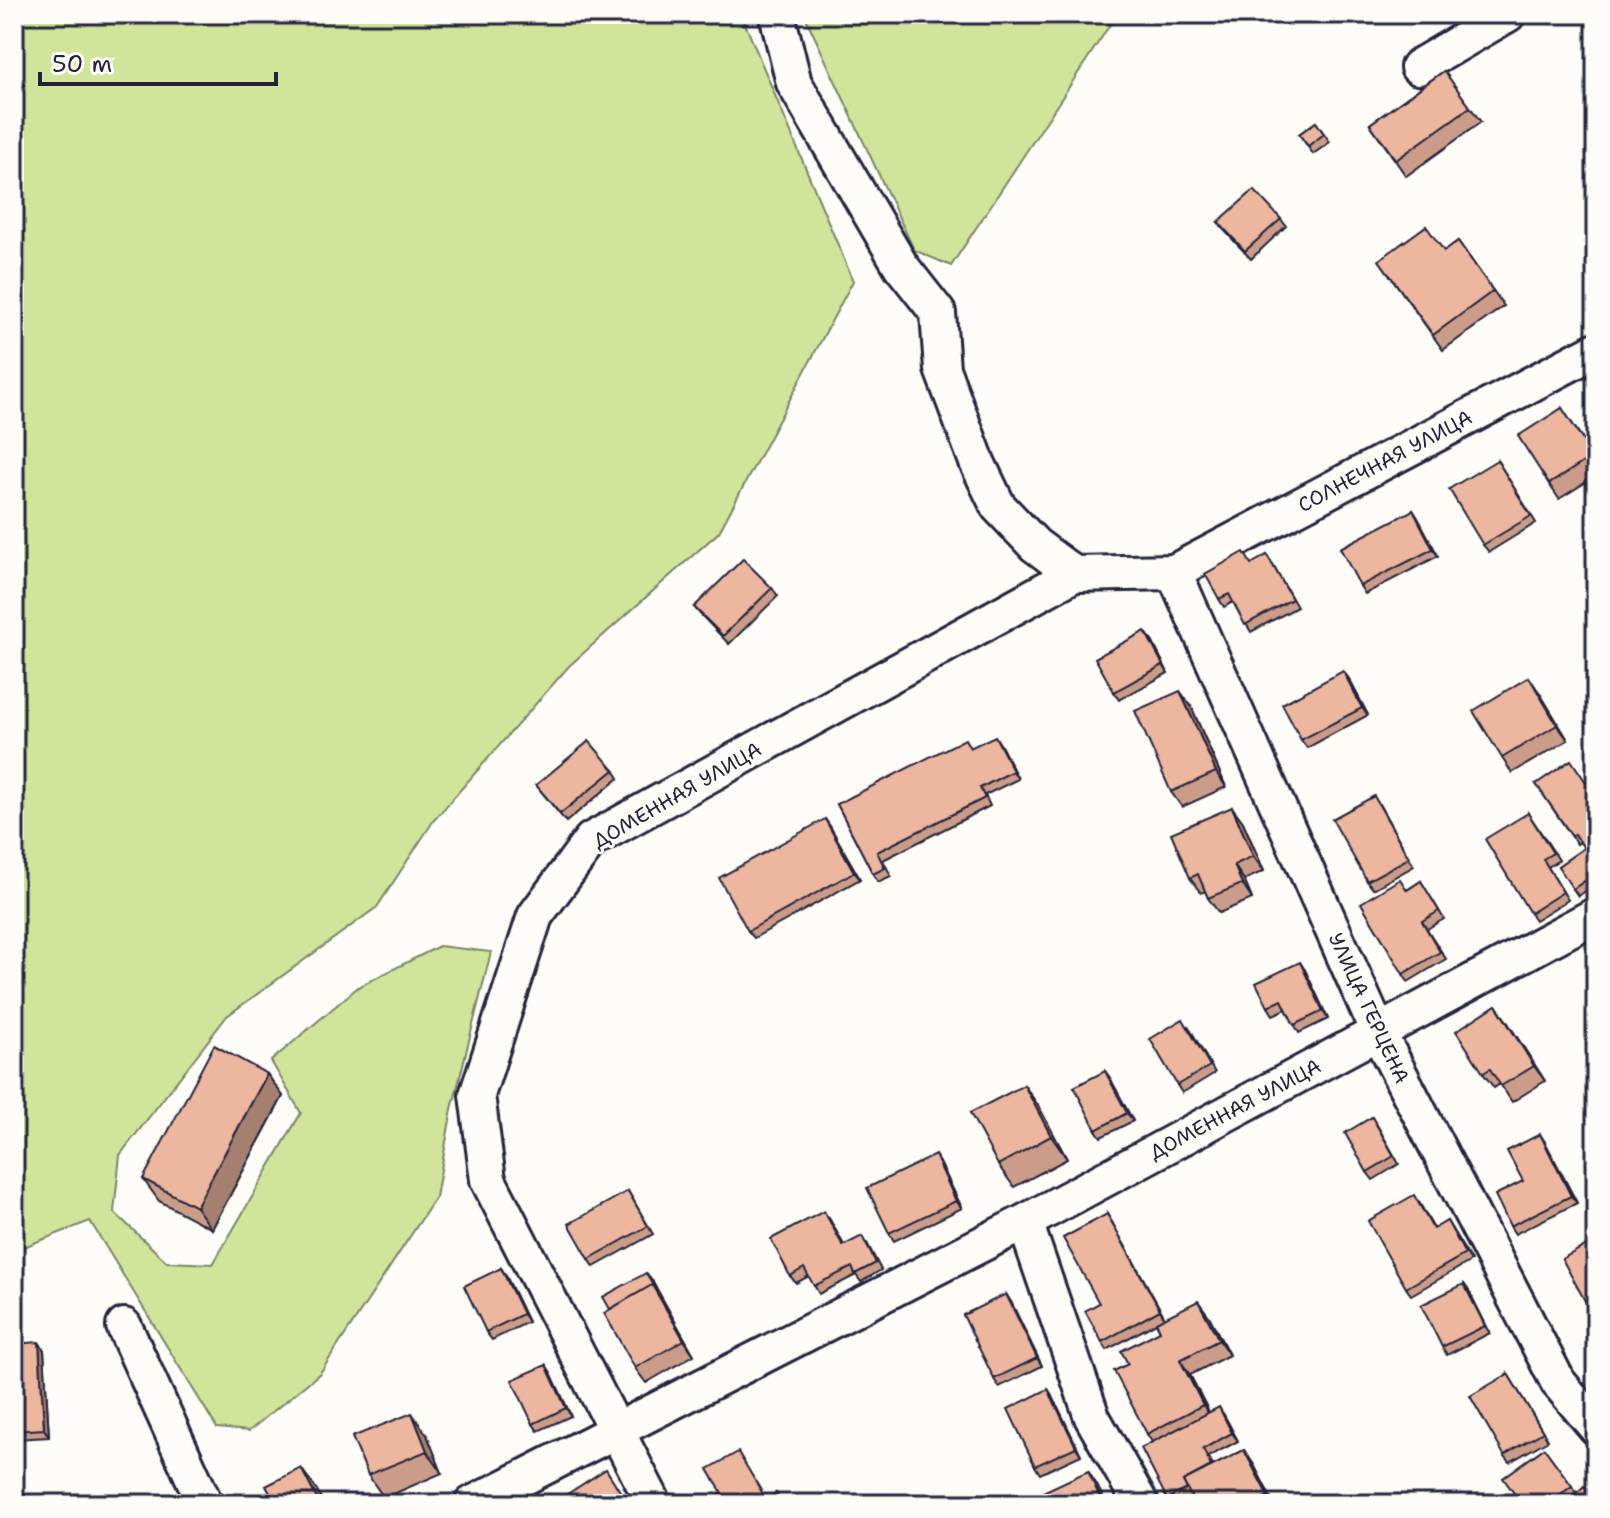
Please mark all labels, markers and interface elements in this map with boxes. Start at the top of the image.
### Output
scale bar [40,36,276,86]
text: 50 m [52,48,112,80]
street label: СОЛНЕЧНАЯ УЛИЦА [1293,404,1477,518]
street label: ДОМЕННАЯ УЛИЦА [588,736,766,854]
street label: УЛИЦА ГЕРЦЕНА [1323,929,1415,1087]
street label: ДОМЕННАЯ УЛИЦА [1145,1053,1325,1165]

